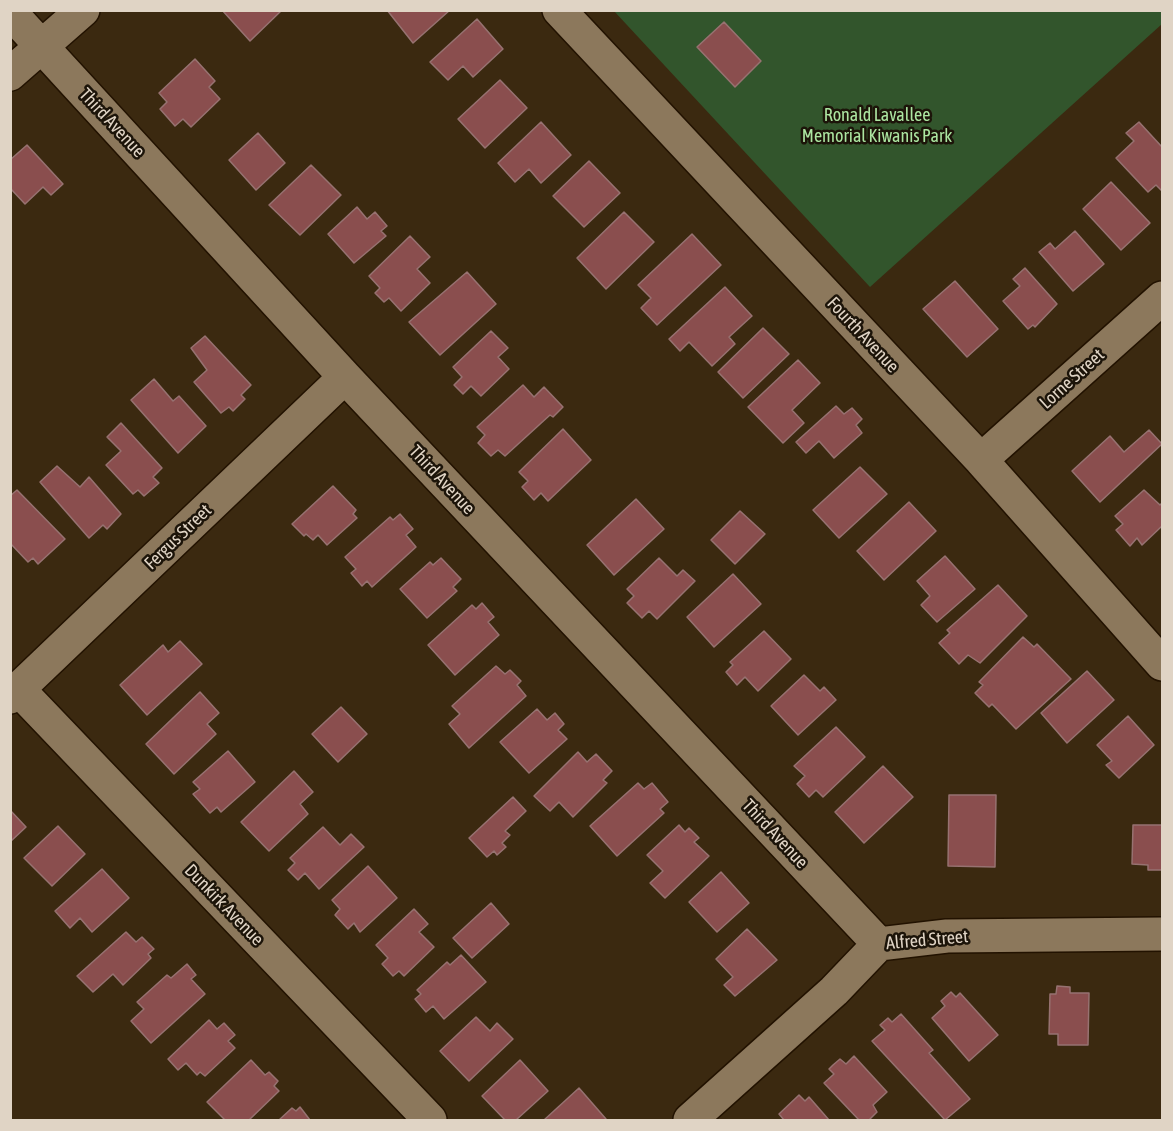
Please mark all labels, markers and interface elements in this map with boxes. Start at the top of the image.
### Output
street label: Third Avenue [75,84,149,162]
park label: Ronald Lavallee Memorial Kiwanis Park [802,104,952,146]
street label: Fourth Avenue [823,293,903,377]
street label: Lorne Street [1035,344,1109,414]
street label: Third Avenue [405,441,479,519]
street label: Fergus Street [140,500,216,574]
street label: Third Avenue [738,795,812,873]
street label: Dunkirk Avenue [180,860,268,950]
street label: Alfred Street [885,926,969,954]

